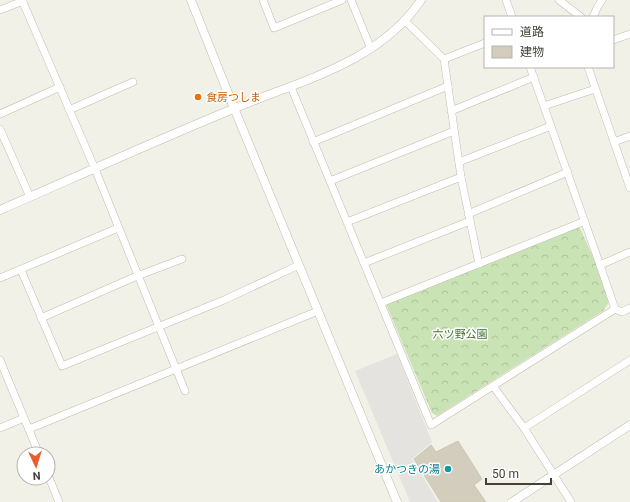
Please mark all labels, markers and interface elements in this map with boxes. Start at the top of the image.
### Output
legend [484,16,614,68]
text: 道路 [520,25,544,39]
text: 建物 [520,45,544,59]
place label: 食房つしま [206,91,261,104]
marker: 食房つしま [193,92,203,102]
park label: 六ツ野公園 [433,328,488,341]
north arrow [16,446,56,486]
scale bar [486,460,551,486]
place label: あかつきの湯 [374,463,440,476]
marker: あかつきの湯 [443,464,453,474]
text: 50 m [492,467,519,481]
text: N [32,469,41,482]

